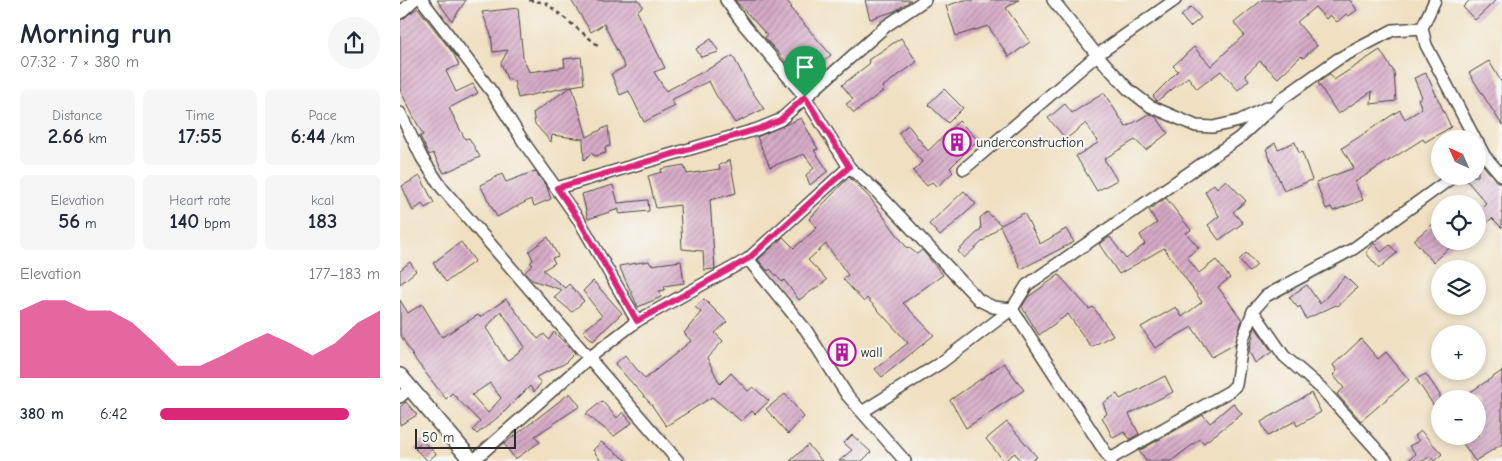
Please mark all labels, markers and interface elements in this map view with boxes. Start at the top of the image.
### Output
button: share [328,17,380,69]
text: Morning run [20,18,172,50]
pin [784,46,826,97]
text: 07:32 · 7 × 380 m [20,53,139,71]
icon: arrive [791,53,819,81]
text: Distance [52,107,102,124]
text: Time [185,107,215,124]
text: Pace [309,107,337,124]
text: 2.66 [48,124,84,148]
text: 17:55 [178,124,222,148]
text: 6:44 [291,124,326,148]
building icon: underconstruction [942,127,972,157]
text: km [84,130,107,147]
text: /km [326,130,355,147]
north arrow [1431,130,1486,185]
map controls [1431,130,1486,445]
place label: underconstruction [976,134,1084,151]
text: Elevation [51,192,104,209]
text: Heart rate [169,192,231,209]
text: kcal [311,192,334,209]
button: locate [1431,195,1486,250]
text: 56 [58,209,80,233]
text: 140 [169,209,199,233]
text: 183 [308,209,337,233]
text: m [80,215,97,232]
text: bpm [199,215,231,232]
button: layers [1431,260,1486,315]
text: Elevation [20,265,81,283]
text: 177–183 m [309,265,380,283]
button: + [1431,325,1486,380]
building icon: wall [827,337,857,367]
place label: wall [861,344,882,361]
button: − [1431,390,1486,445]
text: 380 m [20,405,64,423]
text: 6:42 [100,405,128,423]
scale bar [415,426,516,449]
text: 50 m [422,429,454,446]

